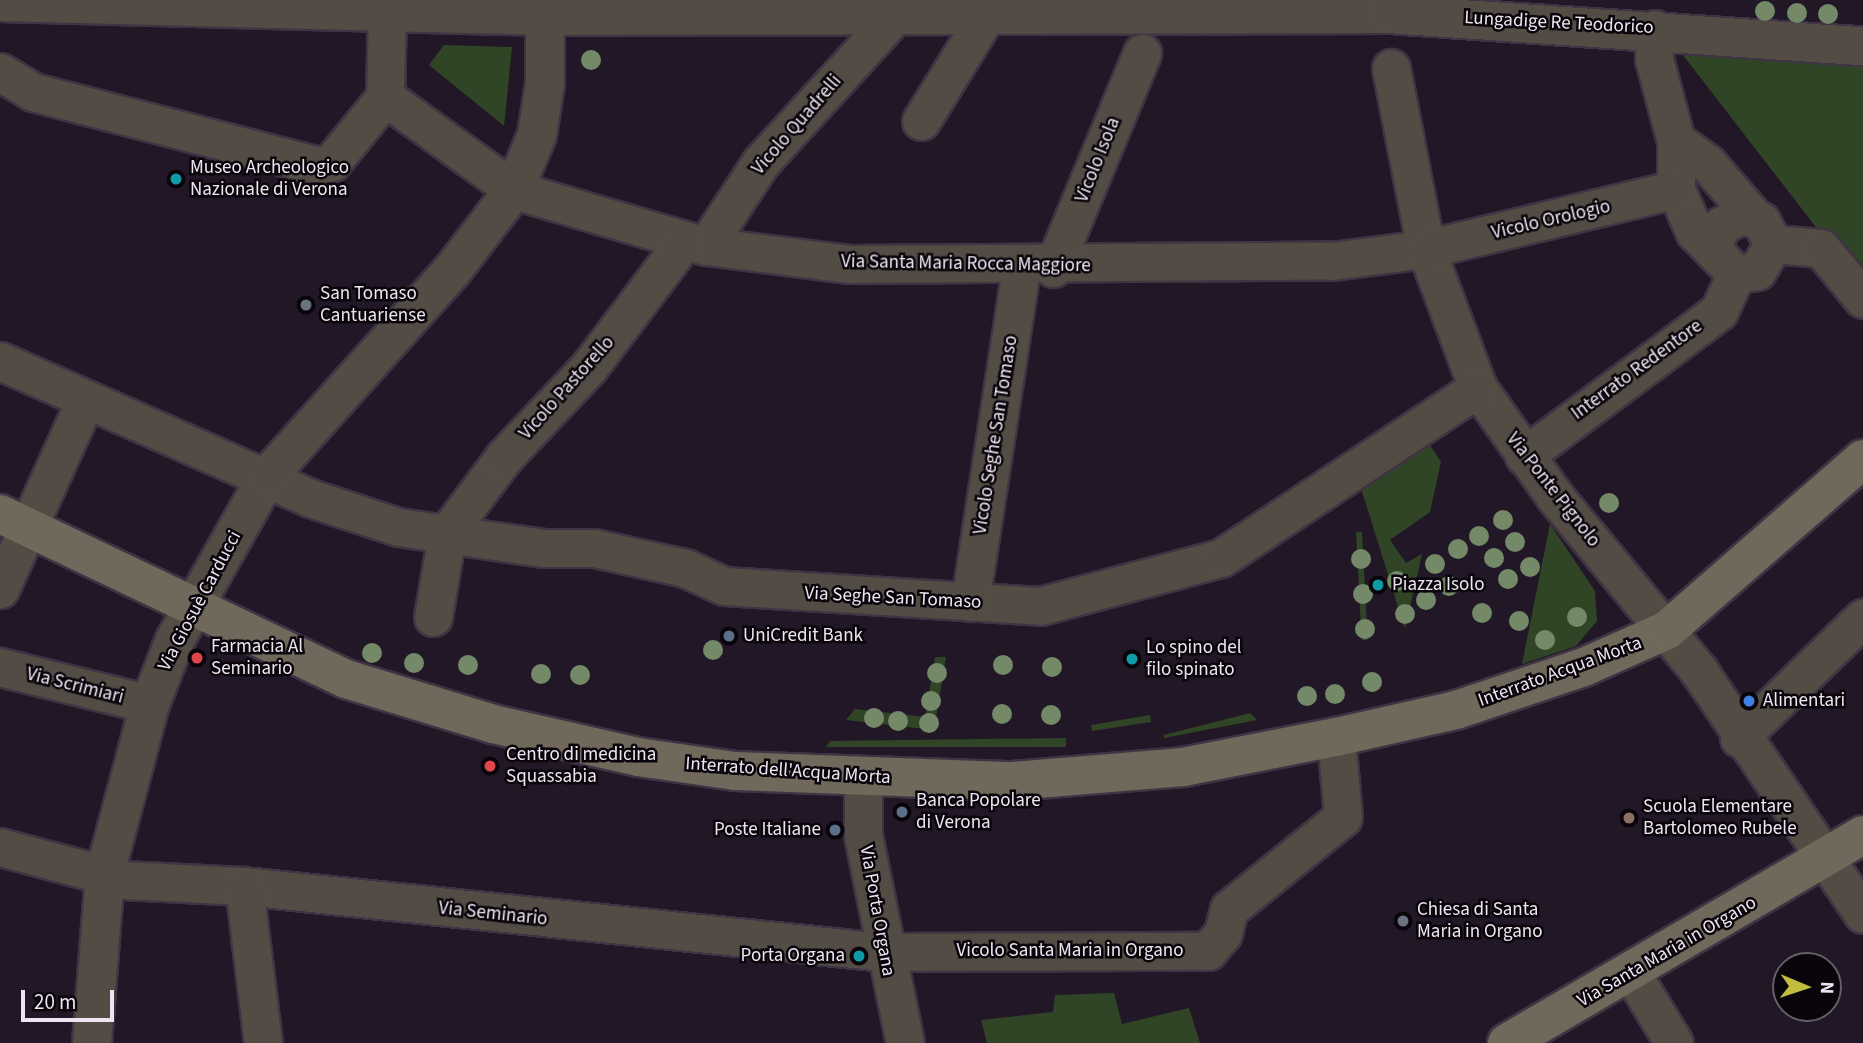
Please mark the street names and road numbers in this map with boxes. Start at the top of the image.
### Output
street label: Lungadige Re Teodorico [1464,7,1654,39]
street label: Vicolo Quadrelli [747,70,847,180]
street label: Vicolo Isola [1071,114,1125,206]
street label: Vicolo Orologio [1490,195,1612,245]
street label: Via Santa Maria Rocca Maggiore [841,250,1091,278]
street label: Interrato Redentore [1567,315,1707,425]
street label: Vicolo Pastorello [515,332,619,444]
street label: Vicolo Seghe San Tomaso [969,334,1023,536]
street label: Via Ponte Pignolo [1501,428,1605,552]
street label: Via Giosuè Carducci [153,527,247,675]
street label: Via Seghe San Tomaso [804,582,982,614]
street label: Interrato Acqua Morta [1475,632,1645,712]
street label: Via Scrimiari [24,663,126,709]
street label: Interrato dell'Acqua Morta [685,752,891,790]
street label: Via Porta Organa [854,844,900,978]
street label: Via Santa Maria in Organo [1573,891,1761,1013]
street label: Via Seminario [437,897,549,931]
street label: Vicolo Santa Maria in Organo [957,940,1183,962]

